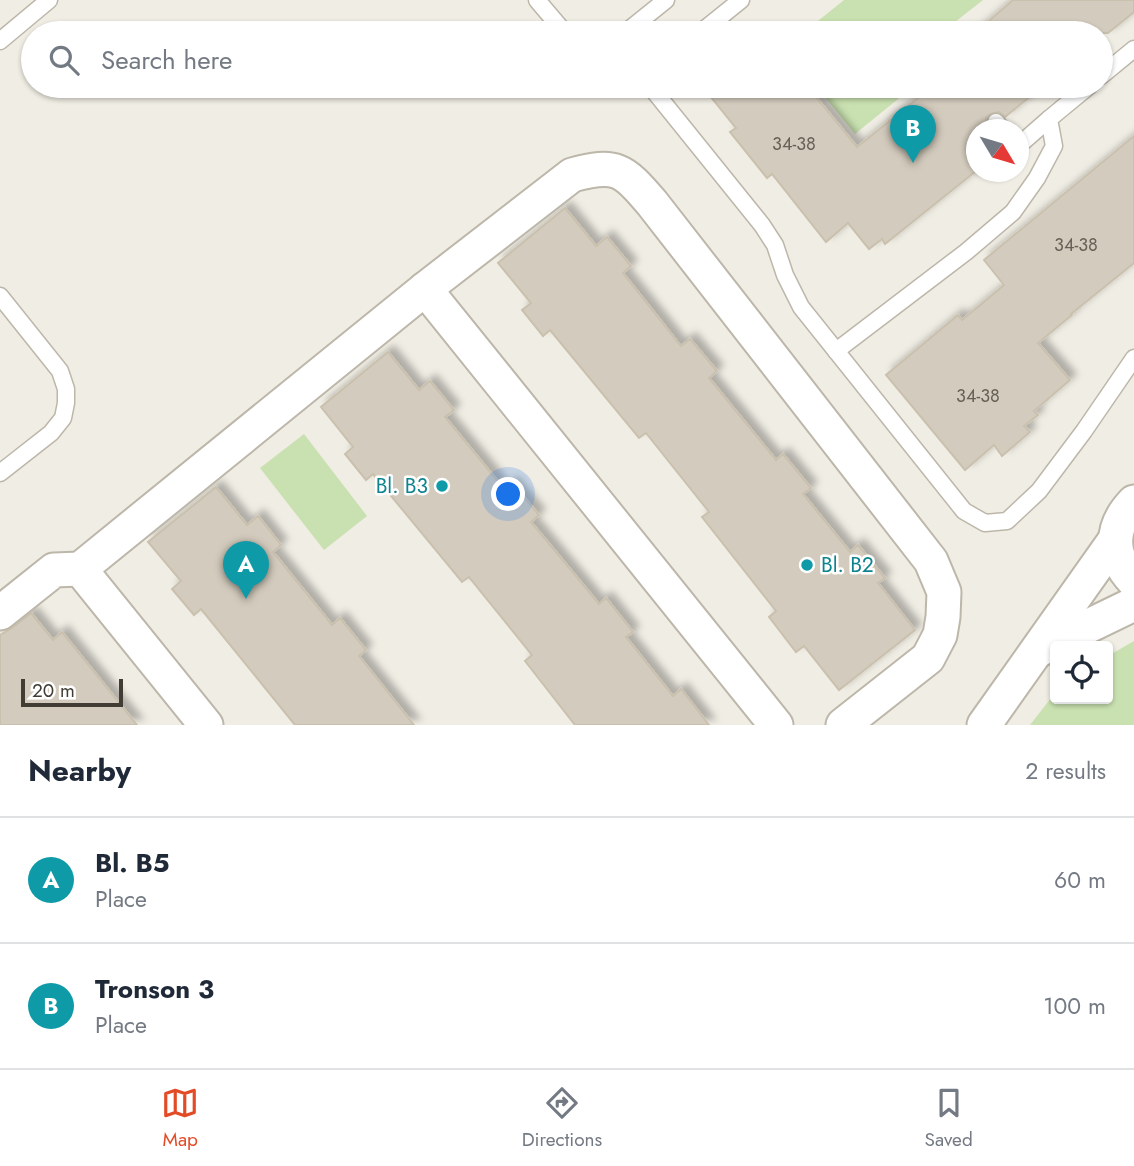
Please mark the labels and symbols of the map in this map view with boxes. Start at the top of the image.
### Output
pin: B [890,105,936,163]
north arrow [966,119,1029,182]
house number: 34-38 [772,131,816,157]
house number: 34-38 [1054,232,1098,258]
house number: 34-38 [956,383,1000,409]
place label: Bl. B3 [376,471,428,501]
your location [491,477,525,511]
marker: Bl. B3 [434,478,450,494]
pin: A [223,541,269,599]
place label: Bl. B2 [821,550,874,580]
marker: Bl. B2 [799,557,815,573]
scale bar [21,676,122,708]

